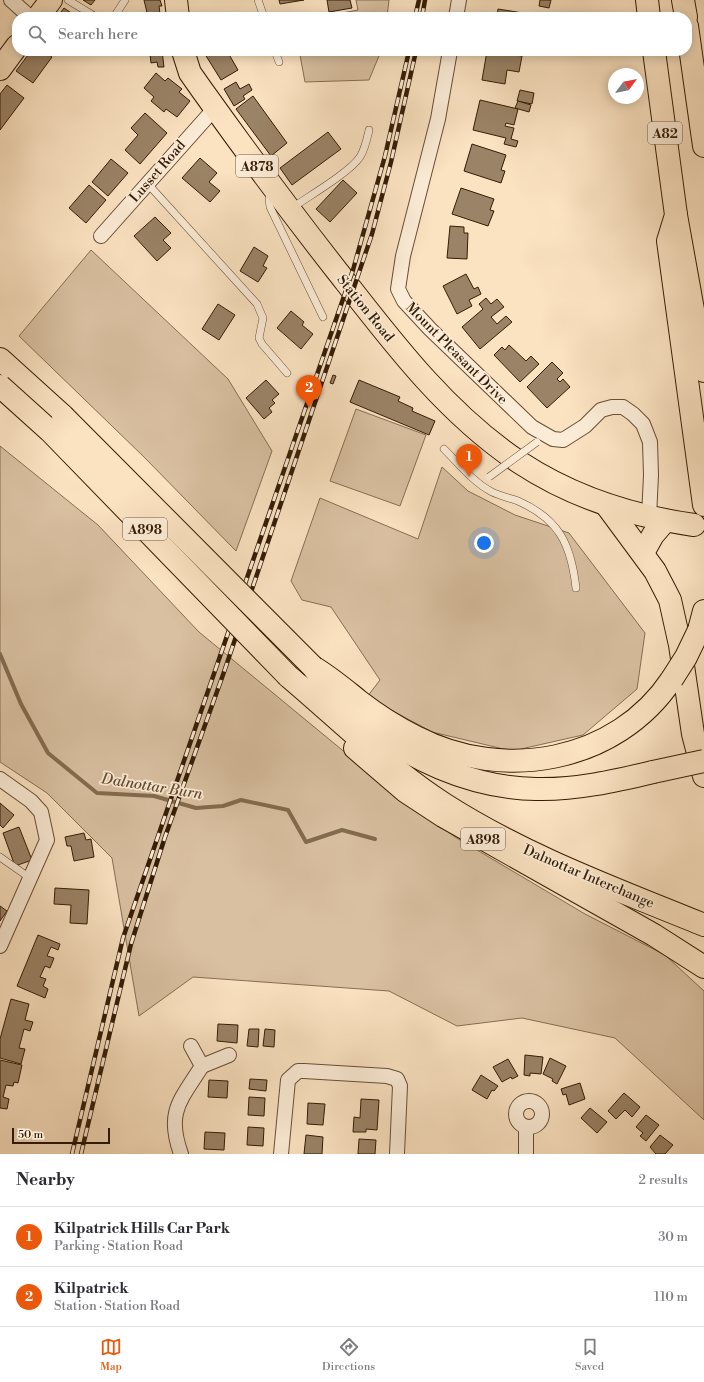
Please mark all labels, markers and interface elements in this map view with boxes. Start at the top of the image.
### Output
search box [12,12,692,56]
icon: search [26,23,48,45]
text: Search here [58,25,138,44]
north arrow [608,68,644,104]
road number: A82 [648,122,682,144]
street label: Lusset Road [126,137,190,207]
road number: A878 [236,155,278,177]
street label: Station Road [333,271,398,346]
street label: Mount Pleasant Drive [401,299,511,409]
pin: 2 [296,375,322,408]
pin: 1 [456,444,482,477]
road number: A898 [123,518,167,540]
your location [474,533,494,553]
water label: Dalnottar Burn [99,769,204,804]
road number: A898 [461,828,505,850]
street label: Dalnottar Interchange [520,841,657,913]
scale bar [12,1126,110,1145]
text: 50 m [18,1128,43,1142]
text: Nearby [16,1169,75,1191]
text: 2 results [639,1172,688,1188]
text: Kilpatrick Hills Car Park [54,1219,230,1238]
text: 1 [26,1229,32,1245]
text: 30 m [658,1229,688,1245]
text: Parking · Station Road [54,1238,183,1254]
text: Kilpatrick [54,1279,128,1298]
text: 2 [25,1289,33,1305]
text: 110 m [654,1289,688,1305]
text: Station · Station Road [54,1298,180,1314]
tab: Map [100,1336,122,1374]
tab: Directions [322,1336,375,1374]
tab: Saved [575,1336,604,1374]

